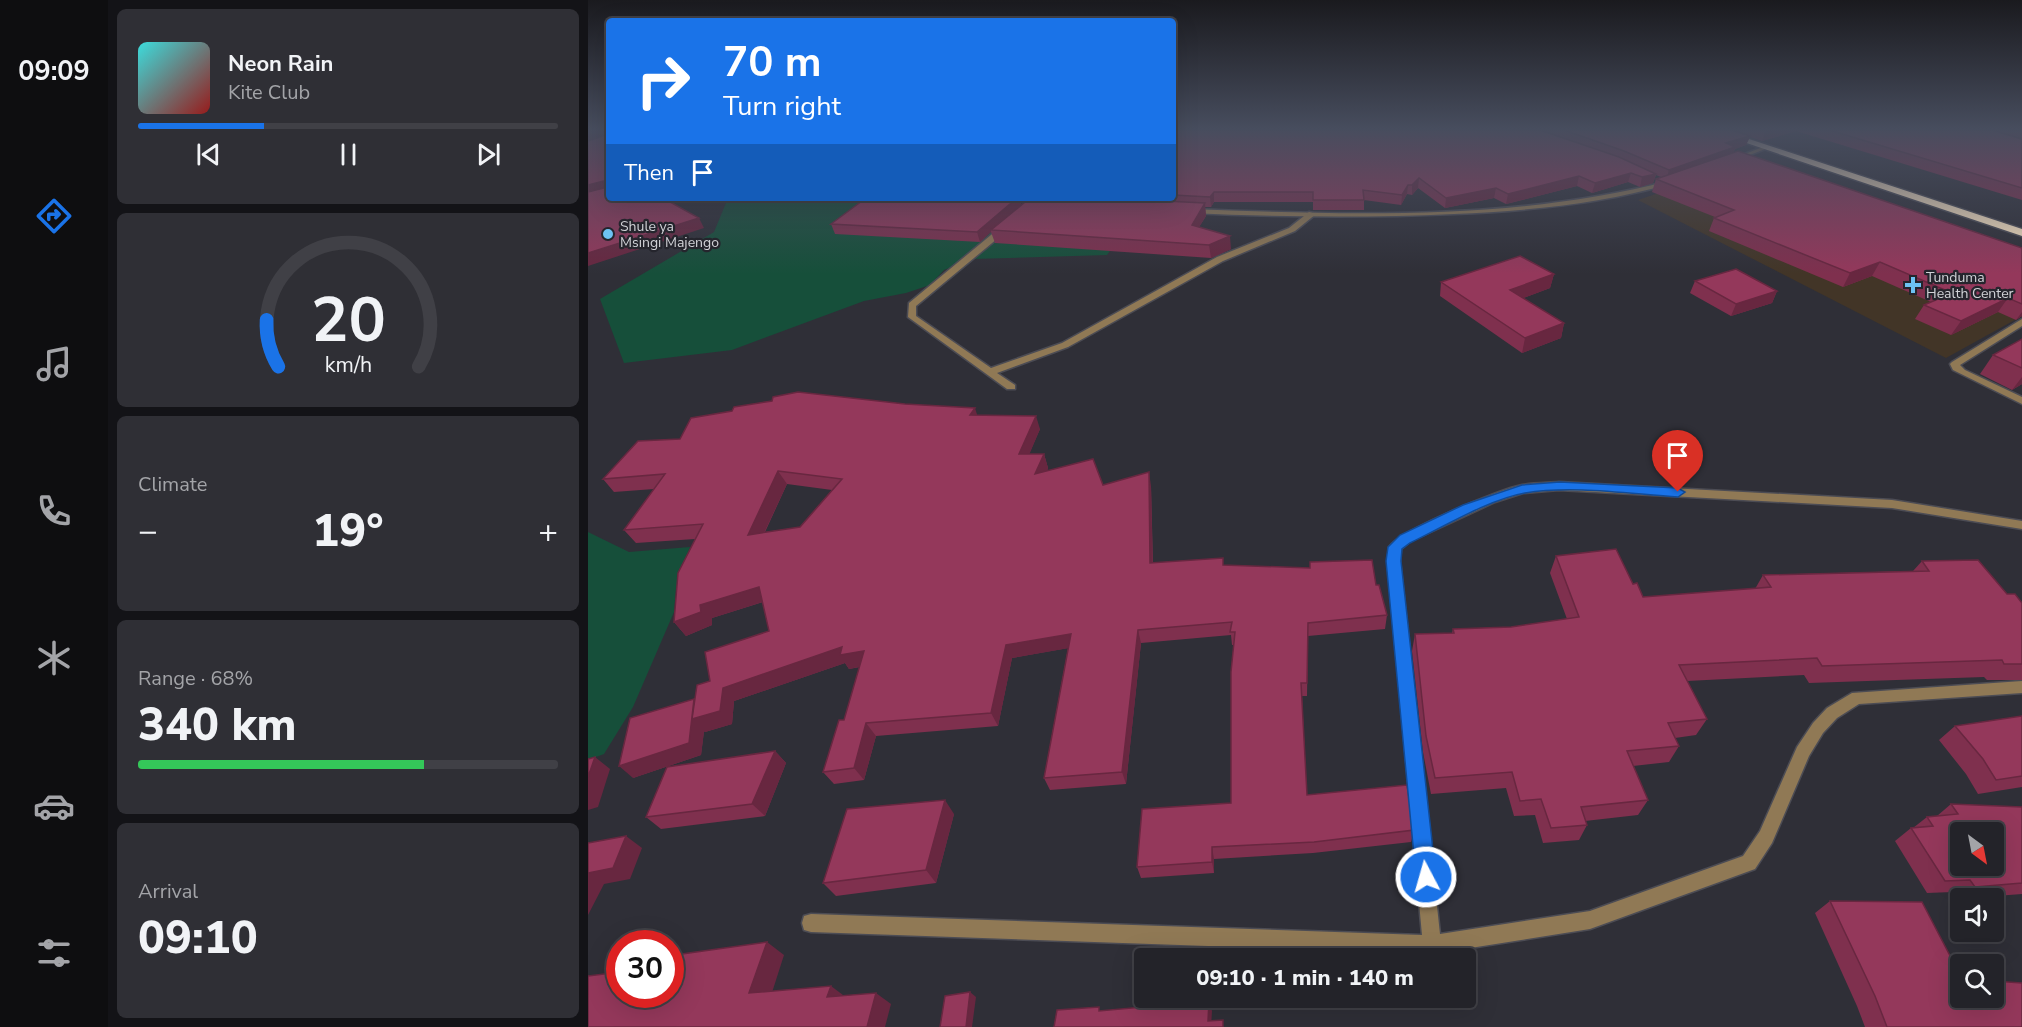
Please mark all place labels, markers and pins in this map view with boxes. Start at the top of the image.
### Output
place label: Shule ya Msingi Majengo [620,217,719,252]
marker: Shule ya Msingi Majengo [601,227,615,241]
place label: Tunduma Health Center [1926,268,2014,303]
marker: Tunduma Health Center [1904,276,1922,294]
pin [1652,430,1703,492]

